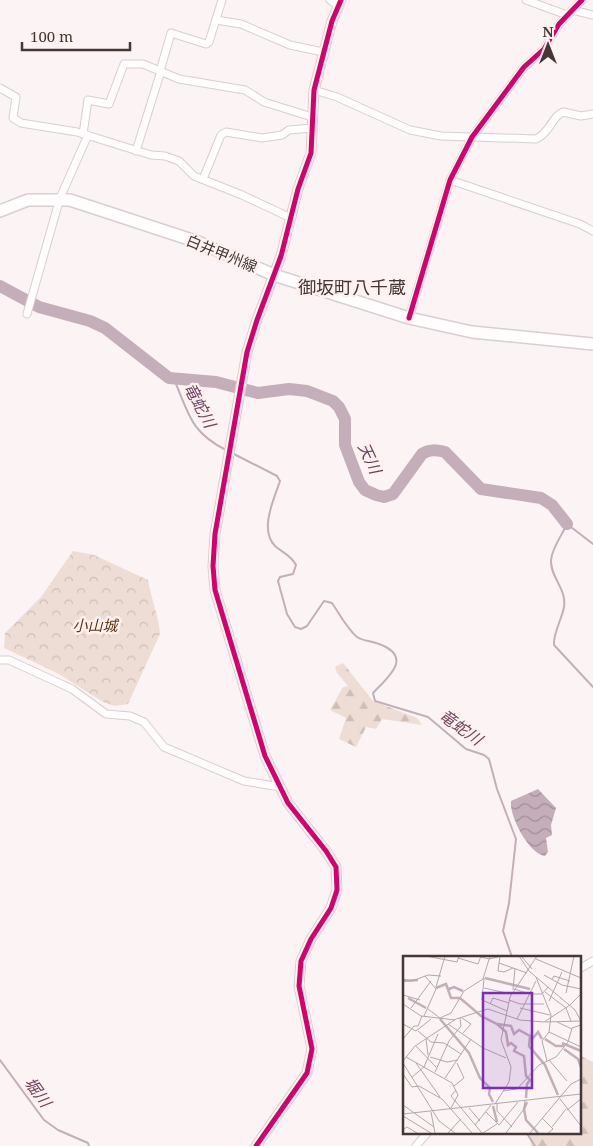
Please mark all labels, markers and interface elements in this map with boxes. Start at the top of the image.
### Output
scale bar [22,20,130,52]
north arrow [523,20,573,70]
text: N [542,22,554,41]
text: 100 m [30,26,73,46]
street label: 白井甲州線 [183,230,261,276]
district label: 御坂町八千蔵 [298,275,406,299]
water label: 竜蛇川 [179,379,222,433]
water label: 天川 [353,439,388,479]
park label: 小山城 [72,615,119,635]
water label: 竜蛇川 [435,704,488,751]
inset map [403,956,580,1134]
water label: 堀川 [20,1073,57,1113]

